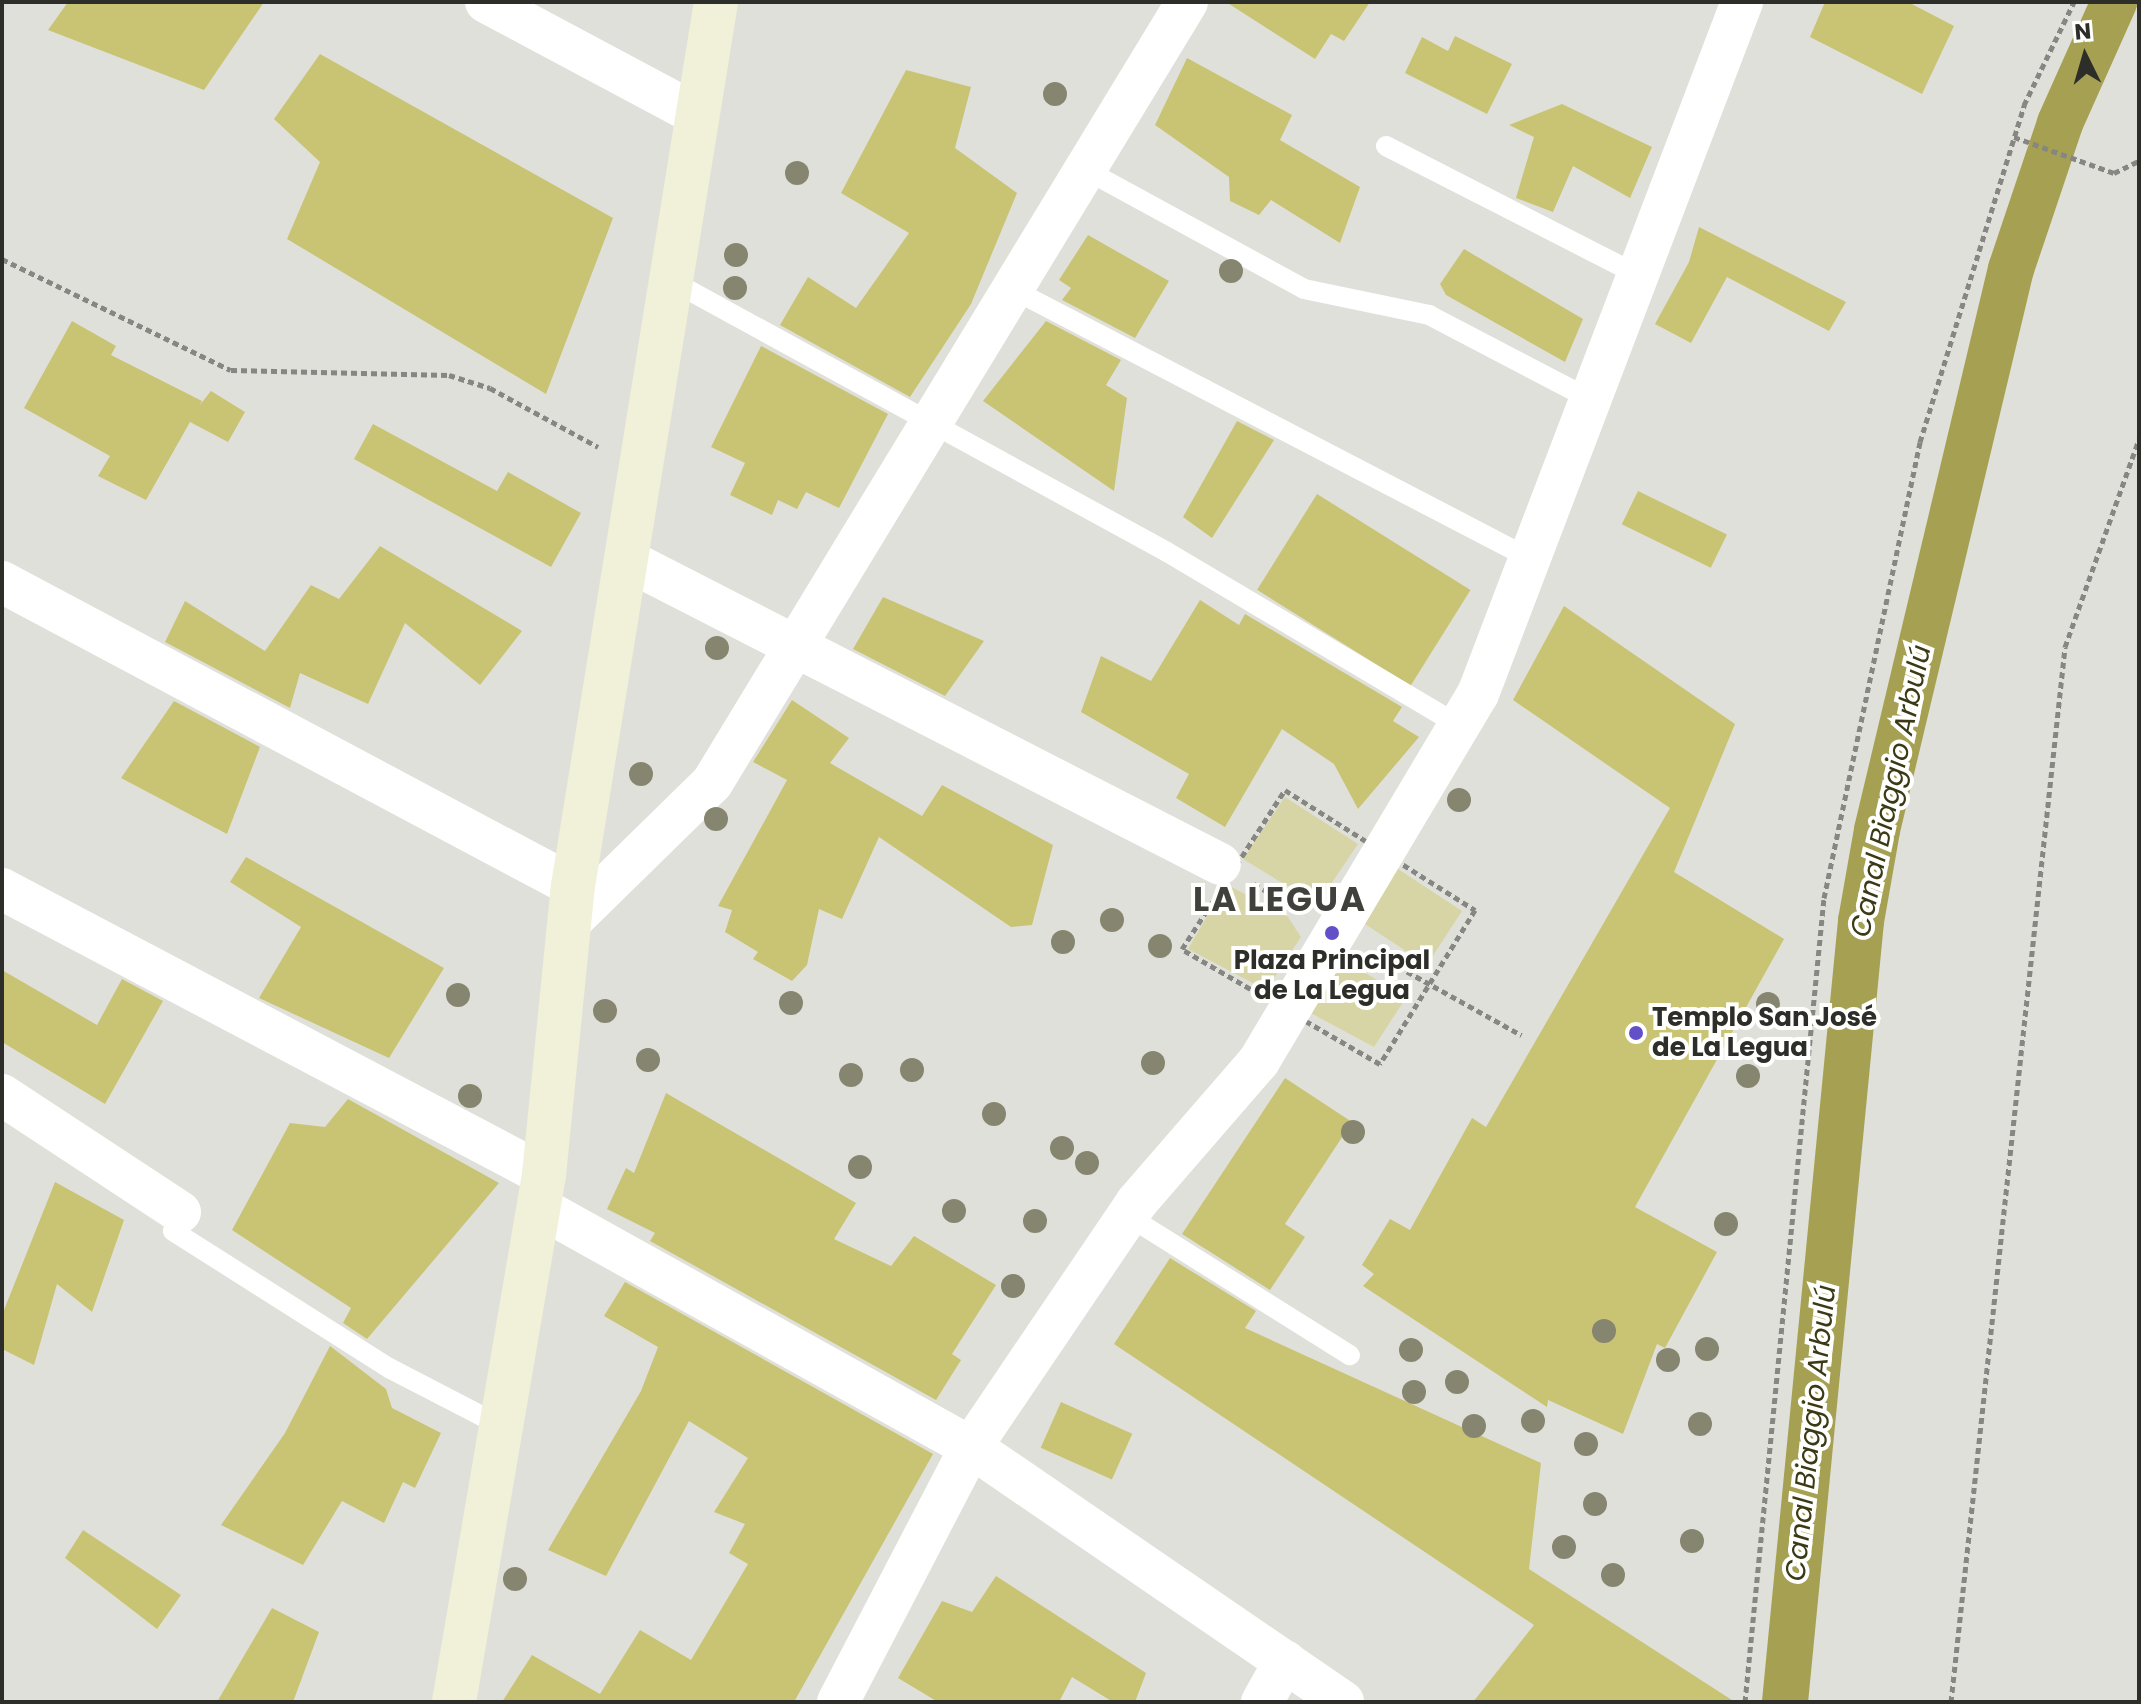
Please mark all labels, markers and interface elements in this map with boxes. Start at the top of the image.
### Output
text: N [2073,15,2092,48]
north arrow [2045,16,2125,96]
water label: Canal Biaggio Arbulú [1844,642,1938,940]
district label: LA LEGUA [1193,880,1367,920]
marker: Plaza Principal de La Legua [1323,924,1341,942]
place label: Plaza Principal de La Legua [1234,945,1430,1006]
place label: Templo San José de La Legua [1652,1002,1877,1064]
marker: Templo San José de La Legua [1627,1024,1645,1042]
water label: Canal Biaggio Arbulú [1779,1283,1843,1583]

